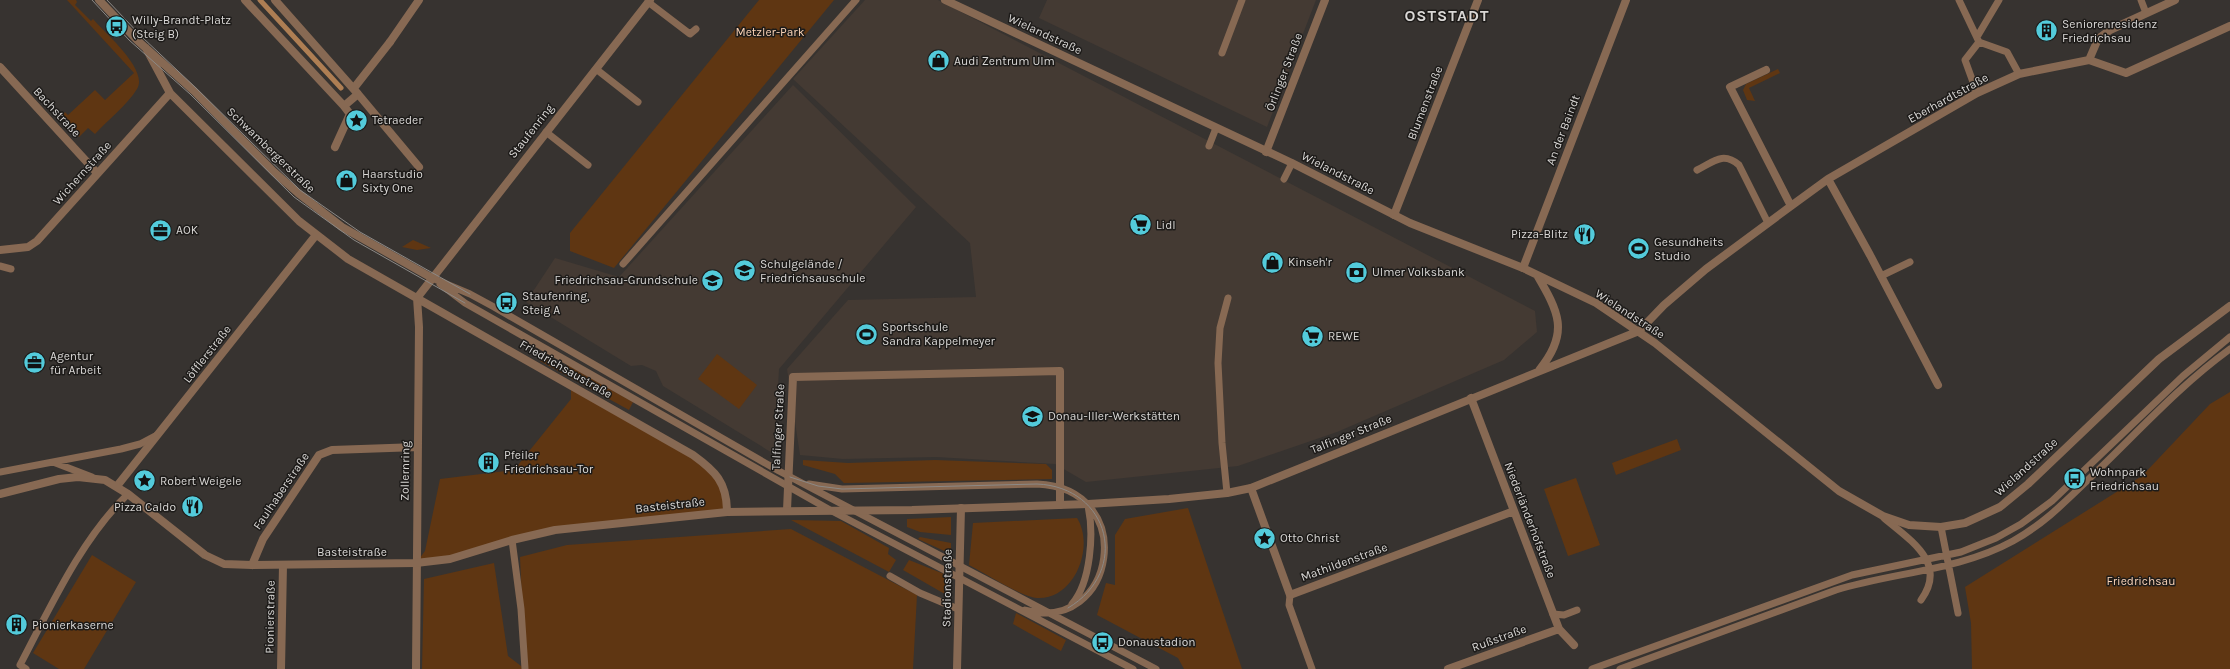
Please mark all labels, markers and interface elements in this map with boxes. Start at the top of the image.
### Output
district label: OSTSTADT [1404,6,1490,25]
street label: Wielandstraße [1006,11,1084,57]
place label: Willy-Brandt-Platz (Steig B) [132,13,231,41]
bus stop icon: Willy-Brandt-Platz (Steig B) [104,14,130,40]
place label: Seniorenresidenz Friedrichsau [2062,17,2157,45]
building icon: Seniorenresidenz Friedrichsau [2033,18,2059,44]
park label: Metzler-Park [736,25,805,39]
street label: Örlinger Straße [1263,31,1305,113]
shop icon: Audi Zentrum Ulm [926,48,952,74]
place label: Audi Zentrum Ulm [954,54,1055,68]
street label: Blumenstraße [1404,64,1446,142]
street label: Eberhardtstraße [1905,70,1991,126]
street label: Bachstraße [30,84,84,140]
street label: An der Baindt [1543,93,1583,167]
street label: Staufenring [505,101,557,161]
street label: Schwambergerstraße [224,104,318,196]
place icon: Tetraeder [344,107,370,133]
place label: Tetraeder [372,113,423,127]
street label: Wichernstraße [50,138,114,208]
street label: Wielandstraße [1299,149,1377,197]
place label: Haarstudio Sixty One [362,167,423,195]
shop icon: Haarstudio Sixty One [333,168,359,194]
supermarket icon: Lidl [1128,212,1154,238]
office icon: AOK [147,217,173,243]
place label: Lidl [1156,218,1176,232]
restaurant icon: Pizza-Blitz [1571,221,1597,247]
place label: AOK [176,223,199,237]
place label: Pizza-Blitz [1511,227,1568,241]
place label: Gesundheits Studio [1654,235,1724,263]
sports icon: Gesundheits Studio [1626,236,1652,262]
shop icon: Kinseh'r [1259,249,1285,275]
place label: Kinseh'r [1288,255,1332,269]
place label: Schulgelände / Friedrichsauschule [760,257,866,285]
school or university icon: Schulgelände / Friedrichsauschule [731,258,757,284]
bank icon: Ulmer Volksbank [1343,259,1369,285]
place label: Ulmer Volksbank [1372,265,1465,279]
school or university icon: Friedrichsau-Grundschule [700,267,726,293]
place label: Friedrichsau-Grundschule [555,273,698,287]
street label: Wielandstraße [1593,286,1667,342]
place label: Staufenring, Steig A [522,289,590,317]
bus stop icon: Staufenring, Steig A [494,290,520,316]
place label: Sportschule Sandra Kappelmeyer [882,320,996,348]
sports icon: Sportschule Sandra Kappelmeyer [853,321,879,347]
street label: Löfflerstraße [180,322,234,386]
supermarket icon: REWE [1299,323,1325,349]
place label: REWE [1328,329,1360,343]
street label: Friedrichsaustraße [517,337,615,401]
place label: Agentur für Arbeit [50,349,102,377]
office icon: Agentur für Arbeit [22,350,48,376]
street label: Talfinger Straße [769,384,787,470]
school or university icon: Donau-Iller-Werkstätten [1019,403,1045,429]
place label: Donau-Iller-Werkstätten [1048,409,1180,423]
street label: Talfinger Straße [1308,411,1394,457]
street label: Wielandstraße [1992,435,2060,499]
street label: Zollernring [397,441,413,501]
place label: Pfeiler Friedrichsau-Tor [504,448,594,476]
building icon: Pfeiler Friedrichsau-Tor [475,449,501,475]
street label: Faulhaberstraße [250,450,312,532]
street label: Niederländerhofstraße [1501,460,1559,580]
place label: Wohnpark Friedrichsau [2090,465,2159,493]
bus stop icon: Wohnpark Friedrichsau [2062,466,2088,492]
place icon: Robert Weigele [131,468,157,494]
place label: Robert Weigele [160,474,241,488]
restaurant icon: Pizza Caldo [179,494,205,520]
street label: Basteistraße [634,494,706,516]
place label: Pizza Caldo [114,500,176,514]
place icon: Otto Christ [1252,525,1278,551]
place label: Otto Christ [1280,531,1340,545]
street label: Mathildenstraße [1299,540,1389,584]
street label: Basteistraße [317,545,387,559]
street label: Stadionstraße [939,549,955,627]
park label: Friedrichsau [2106,574,2176,588]
street label: Pionierstraße [262,580,278,654]
building icon: Pionierkaserne [3,612,29,638]
place label: Pionierkaserne [32,618,114,632]
street label: Rußstraße [1470,622,1528,654]
bus stop icon: Donaustadion [1090,629,1116,655]
place label: Donaustadion [1118,635,1196,649]

